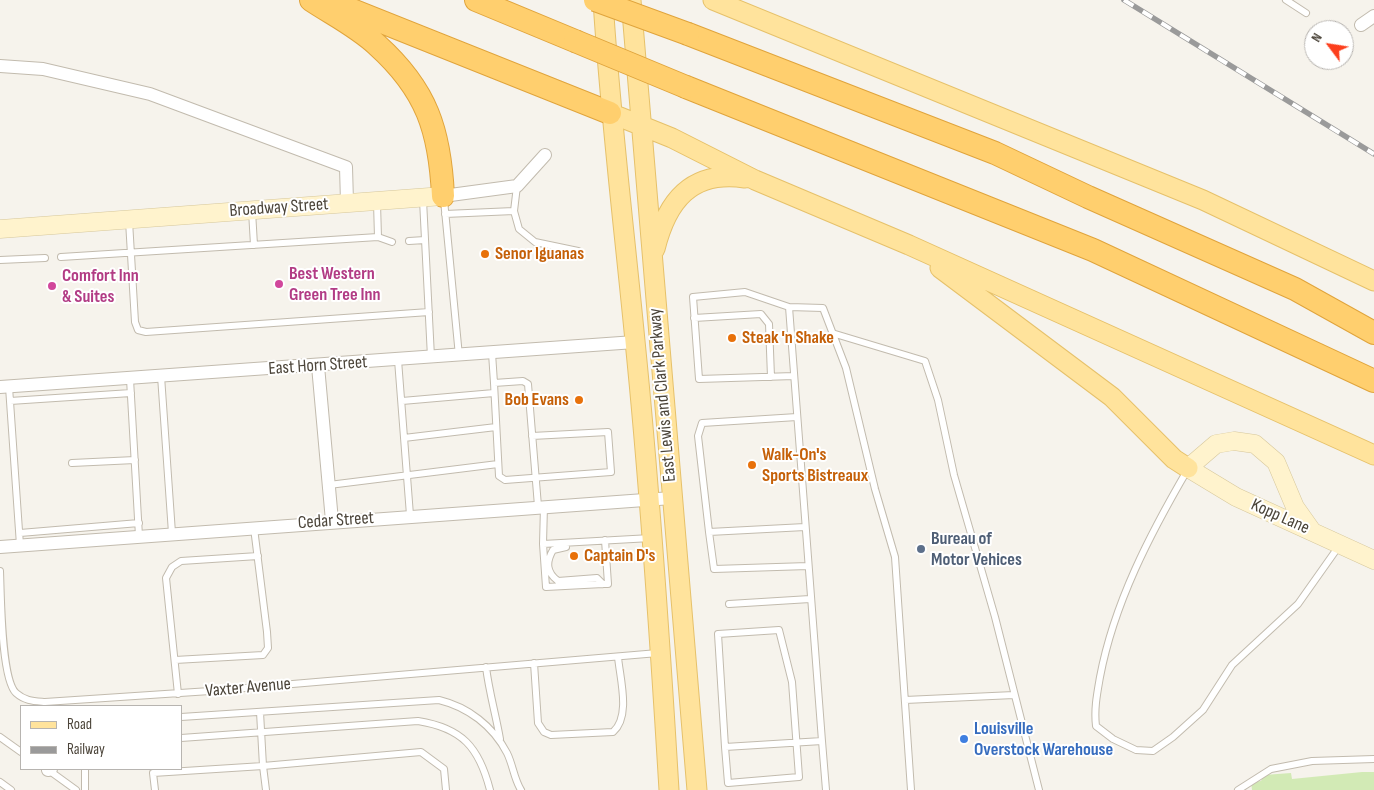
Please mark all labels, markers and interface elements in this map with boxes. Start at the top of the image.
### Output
north arrow [1304,20,1354,70]
text: N [1307,30,1326,45]
street label: Broadway Street [229,194,329,222]
place label: Senor Iguanas [495,243,584,265]
marker: Senor Iguanas [479,248,491,260]
place label: Best Western Green Tree Inn [289,263,380,306]
place label: Comfort Inn & Suites [62,265,139,308]
marker: Best Western Green Tree Inn [273,278,285,290]
marker: Comfort Inn & Suites [46,280,58,292]
street label: East Lewis and Clark Parkway [645,307,681,483]
place label: Steak 'n Shake [742,327,834,349]
marker: Steak 'n Shake [726,332,738,344]
street label: East Horn Street [268,352,368,380]
place label: Bob Evans [505,389,569,411]
marker: Bob Evans [573,394,585,406]
place label: Walk-On's Sports Bistreaux [762,444,868,486]
marker: Walk-On's Sports Bistreaux [746,459,758,471]
street label: Kopp Lane [1247,495,1313,539]
street label: Cedar Street [297,508,375,534]
place label: Bureau of Motor Vehices [931,528,1022,570]
marker: Bureau of Motor Vehices [915,543,927,555]
place label: Captain D's [584,545,655,567]
marker: Captain D's [568,550,580,562]
street label: Vaxter Avenue [204,674,292,702]
legend [20,705,182,770]
text: Road [67,715,92,734]
place label: Louisville Overstock Warehouse [974,718,1113,761]
marker: Louisville Overstock Warehouse [958,733,970,745]
text: Railway [67,740,105,759]

